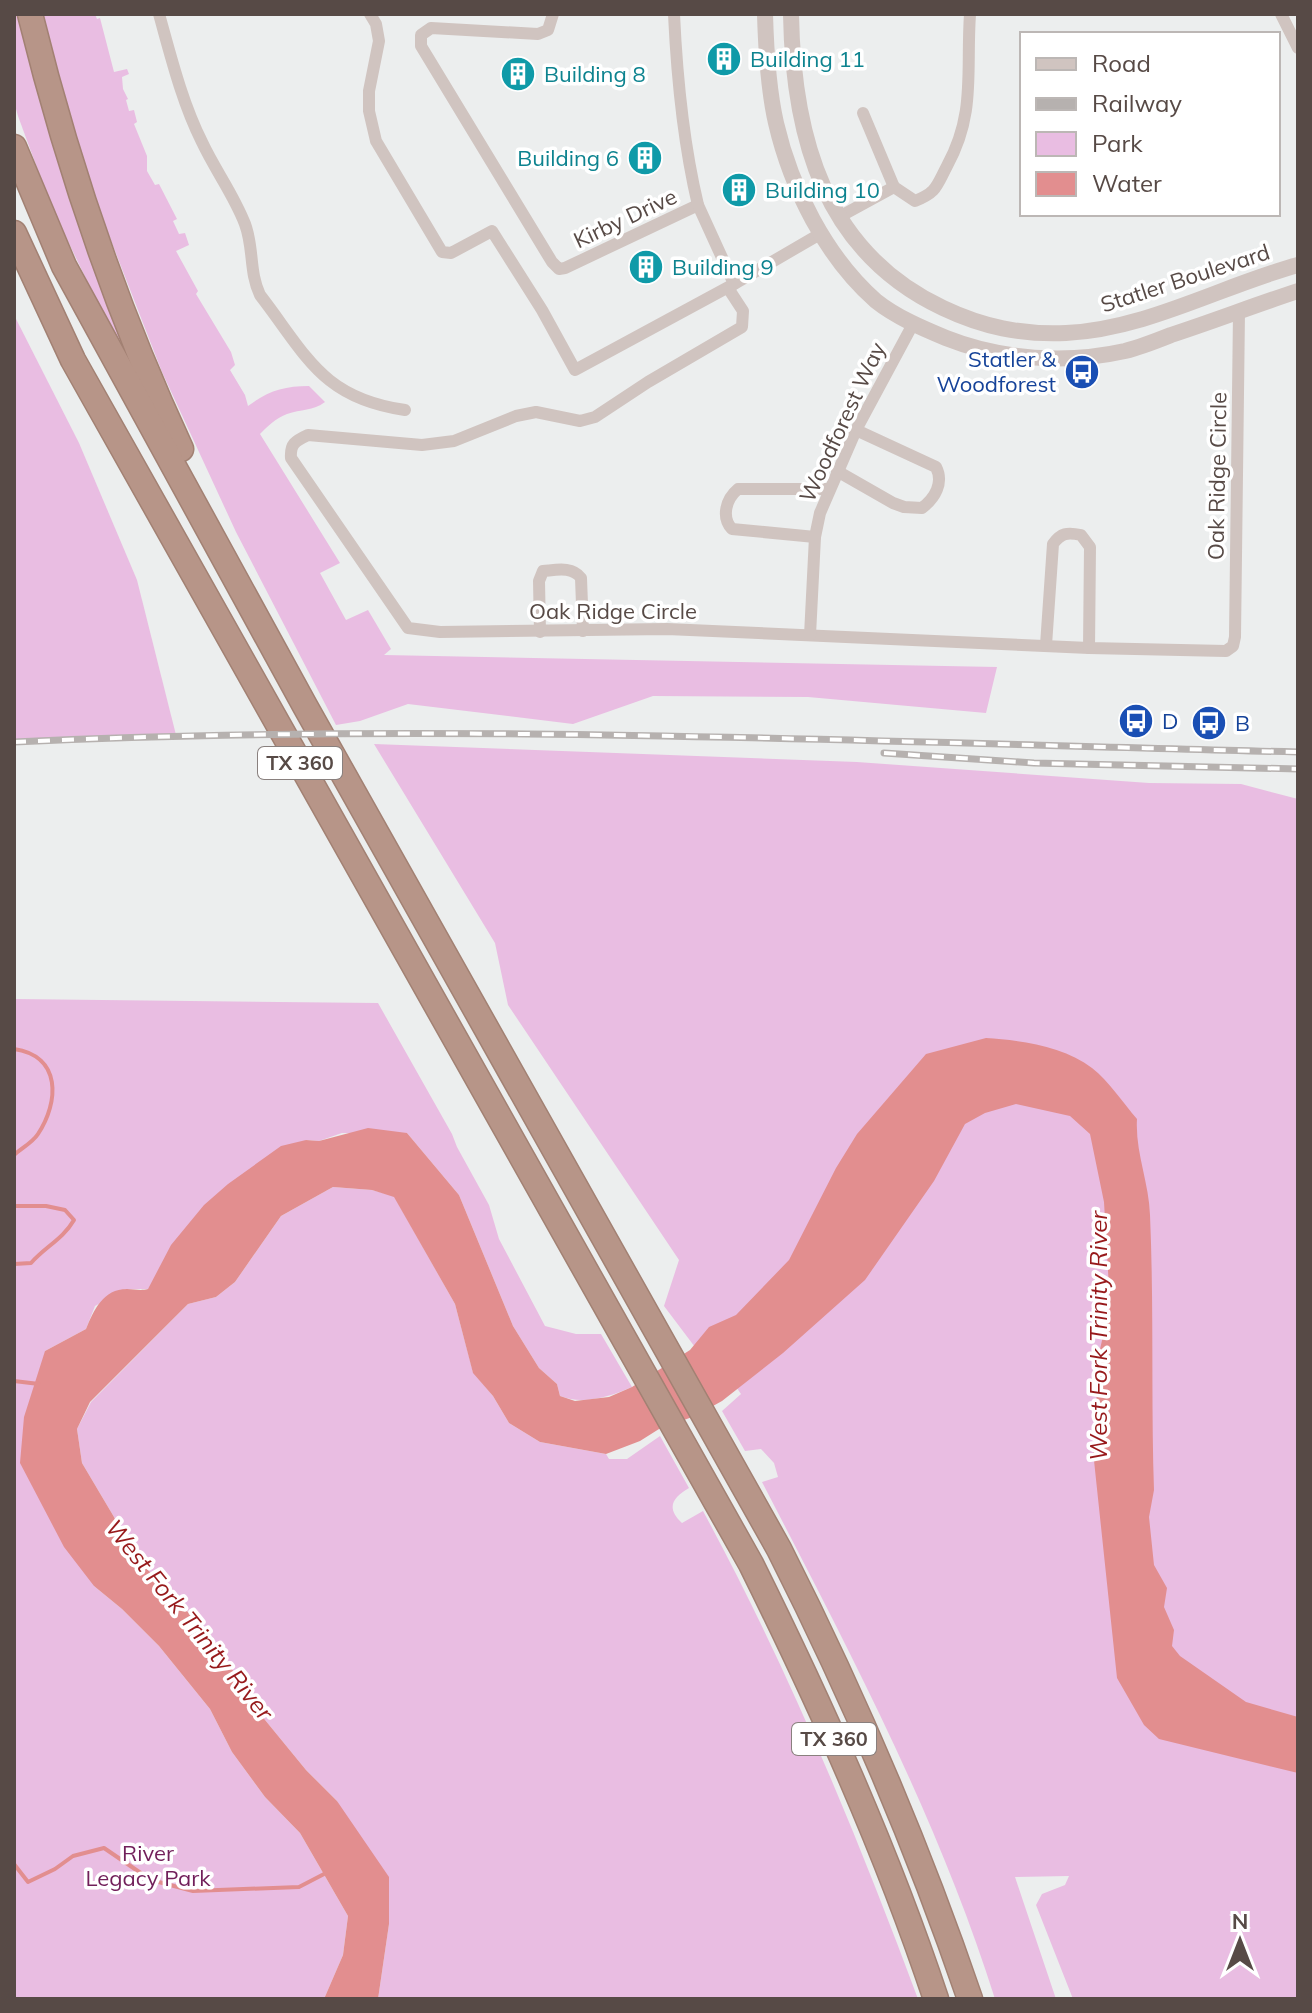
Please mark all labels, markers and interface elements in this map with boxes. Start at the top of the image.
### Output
legend [1020,32,1280,216]
building icon: Building 11 [705,40,743,78]
place label: Building 11 [750,45,865,73]
text: Road [1092,48,1151,78]
building icon: Building 8 [499,55,537,93]
place label: Building 8 [544,60,646,88]
text: Railway [1092,88,1182,118]
text: Park [1092,128,1143,158]
building icon: Building 6 [626,139,664,177]
place label: Building 6 [517,144,619,172]
text: Water [1092,168,1162,198]
building icon: Building 10 [720,171,758,209]
place label: Building 10 [765,176,880,204]
street label: Kirby Drive [569,182,681,254]
street label: Statler Boulevard [1097,237,1273,319]
building icon: Building 9 [627,248,665,286]
place label: Building 9 [672,253,774,281]
street label: Woodforest Way [793,337,891,506]
place label: Statler & Woodforest [937,345,1057,398]
bus stop icon: Statler & Woodforest [1063,353,1101,391]
street label: Oak Ridge Circle [1202,392,1232,560]
street label: Oak Ridge Circle [529,597,697,625]
bus stop icon: D [1117,702,1155,740]
bus stop icon: B [1190,704,1228,742]
place label: D [1162,707,1178,735]
place label: B [1235,709,1250,737]
road number: TX 360 [258,747,342,779]
water label: West Fork Trinity River [1083,1210,1113,1461]
water label: West Fork Trinity River [99,1513,281,1727]
road number: TX 360 [792,1723,876,1755]
park label: River Legacy Park [85,1839,211,1892]
north arrow [1200,1901,1280,1981]
text: N [1232,1907,1248,1935]

